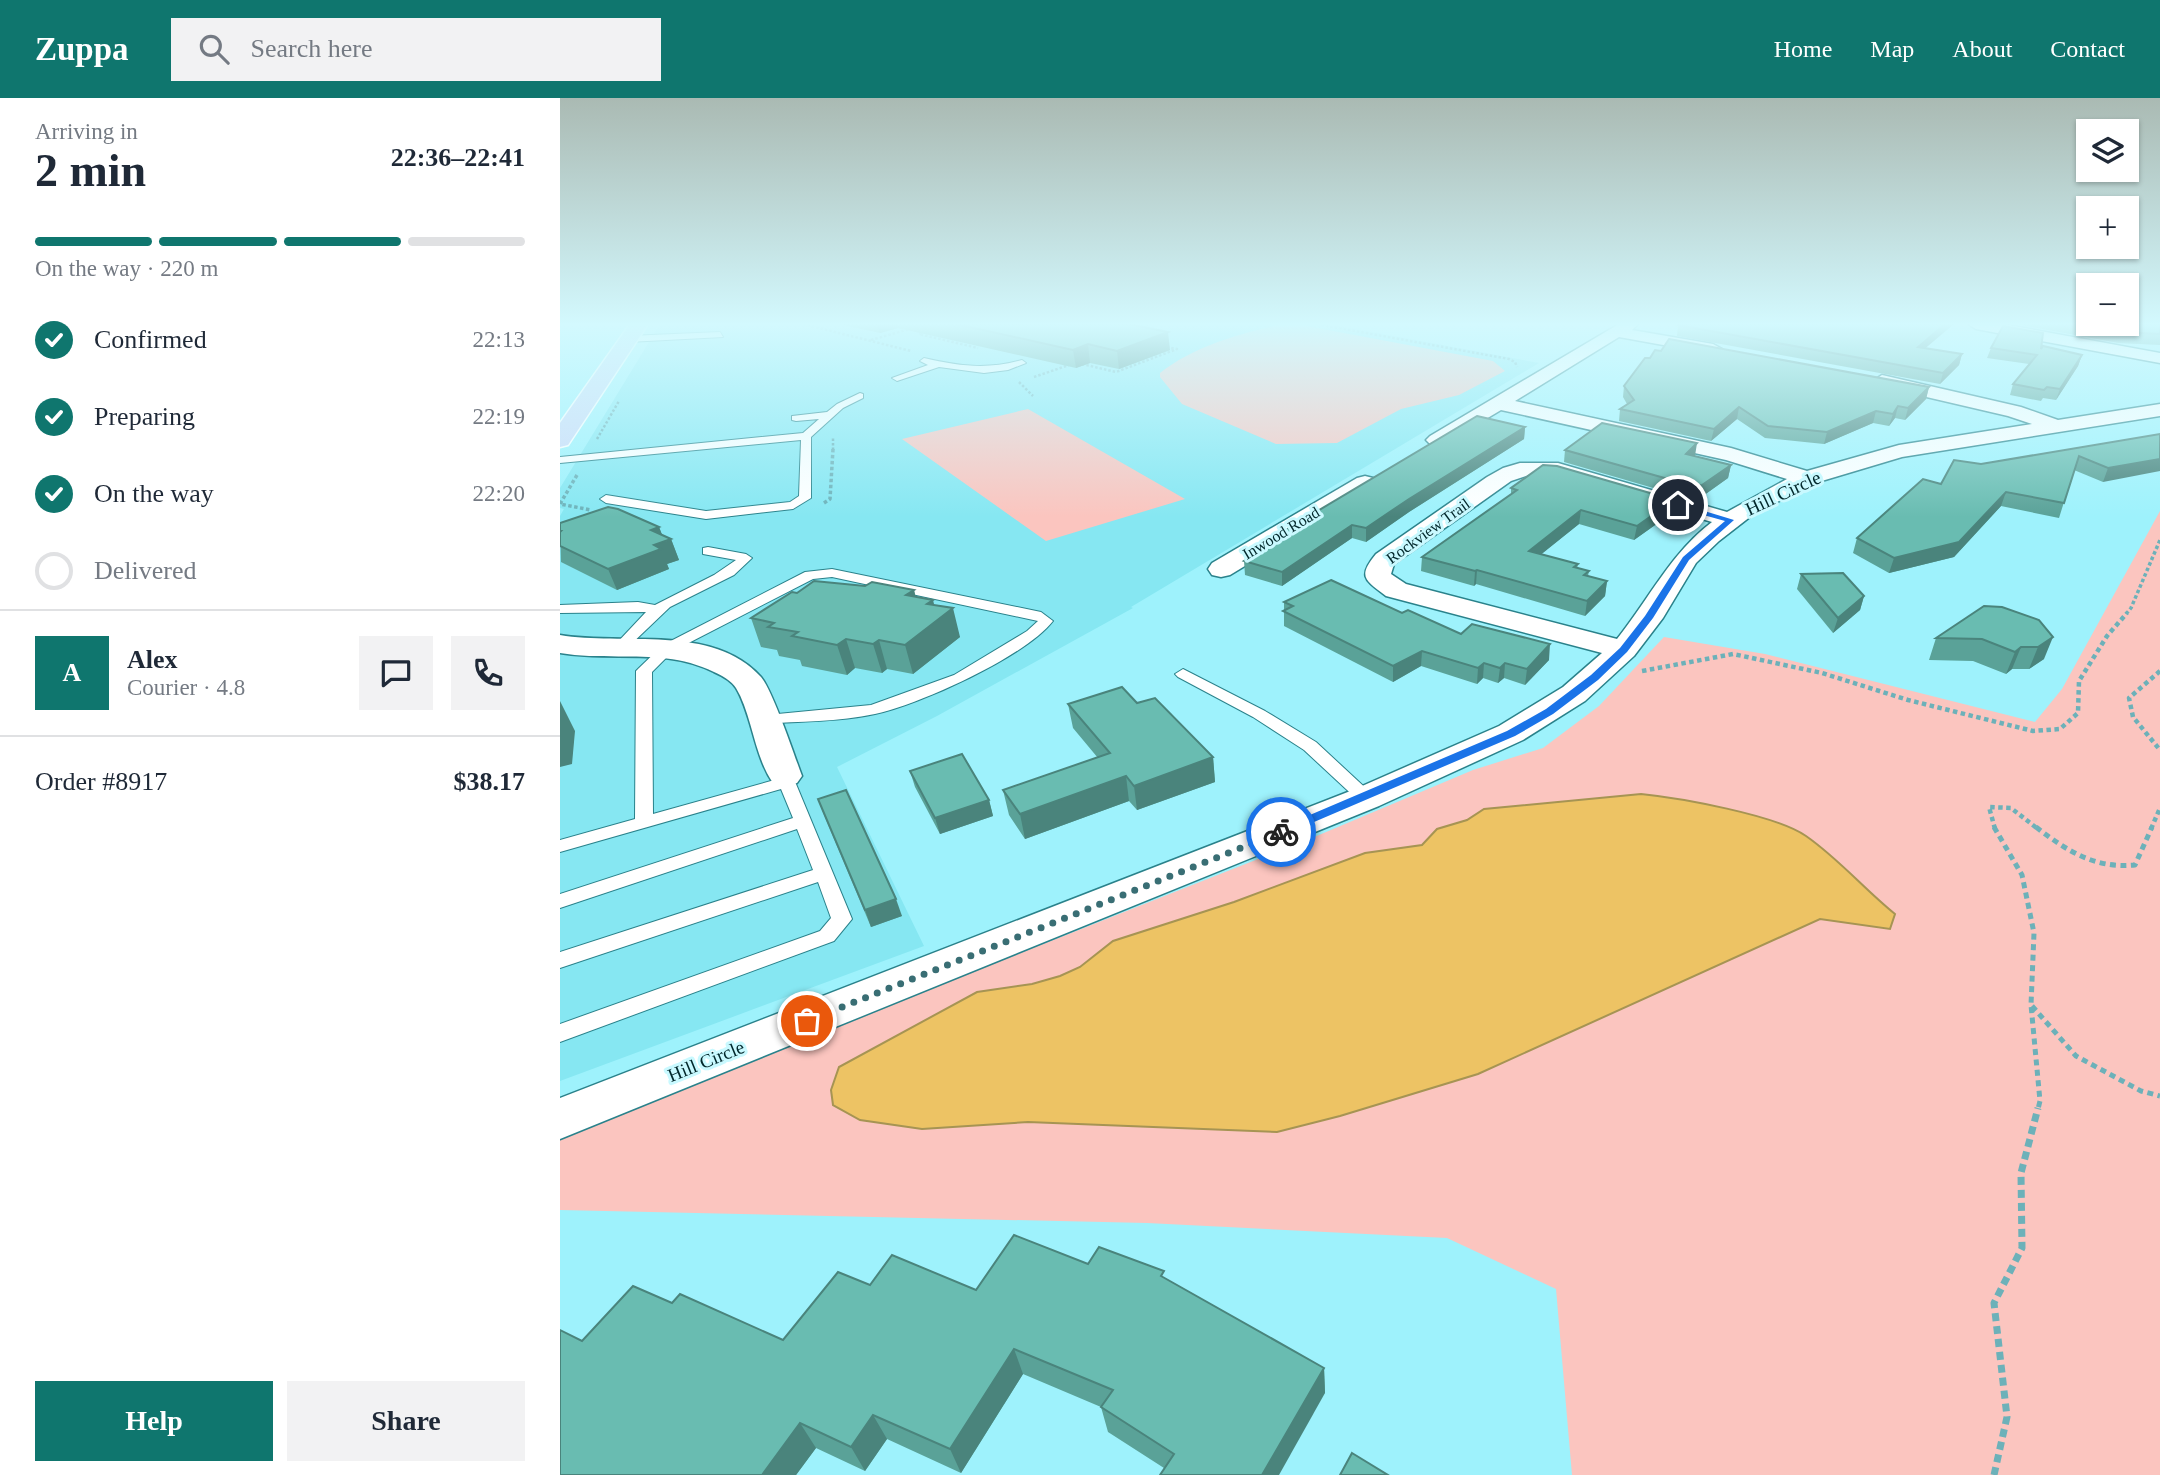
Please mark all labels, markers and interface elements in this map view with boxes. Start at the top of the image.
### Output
search box [171,18,661,81]
icon: search [195,30,233,68]
text: Zuppa [35,31,129,67]
text: Search here [251,34,373,63]
text: Home [1774,36,1832,62]
text: Map [1870,36,1914,62]
text: About [1952,36,2012,62]
text: Contact [2050,36,2125,62]
text: Arriving in [35,119,138,144]
map controls [2076,119,2139,336]
button: layers [2076,119,2139,182]
text: 22:36–22:41 [391,143,525,172]
text: 2 min [35,145,146,196]
button: + [2076,196,2139,259]
text: On the way · 220 m [35,256,218,281]
button: − [2076,273,2139,336]
icon: check [35,321,73,359]
text: Confirmed [94,325,207,354]
text: 22:13 [473,327,525,352]
icon: check [35,398,73,436]
text: Preparing [94,402,195,431]
text: 22:19 [473,404,525,429]
street label: Hill Circle [1742,466,1824,520]
icon: check [35,475,73,513]
pin [1648,475,1708,535]
text: On the way [94,479,214,508]
text: 22:20 [473,481,525,506]
icon: home [1659,486,1697,524]
street label: Rockview Trail [1383,495,1474,567]
street label: Inwood Road [1239,503,1323,563]
text: Delivered [94,556,197,585]
button: chat [359,636,433,710]
button: phone [451,636,525,710]
text: Alex [127,645,178,674]
text: A [63,658,81,687]
text: Courier · 4.8 [127,675,245,700]
text: Order #8917 [35,767,167,796]
text: $38.17 [454,767,525,796]
courier [1246,797,1316,867]
icon: bike [1262,813,1300,851]
pin [777,991,837,1051]
icon: bag [788,1002,826,1040]
street label: Hill Circle [665,1036,747,1086]
button: Help [35,1381,273,1461]
button: Share [287,1381,525,1461]

